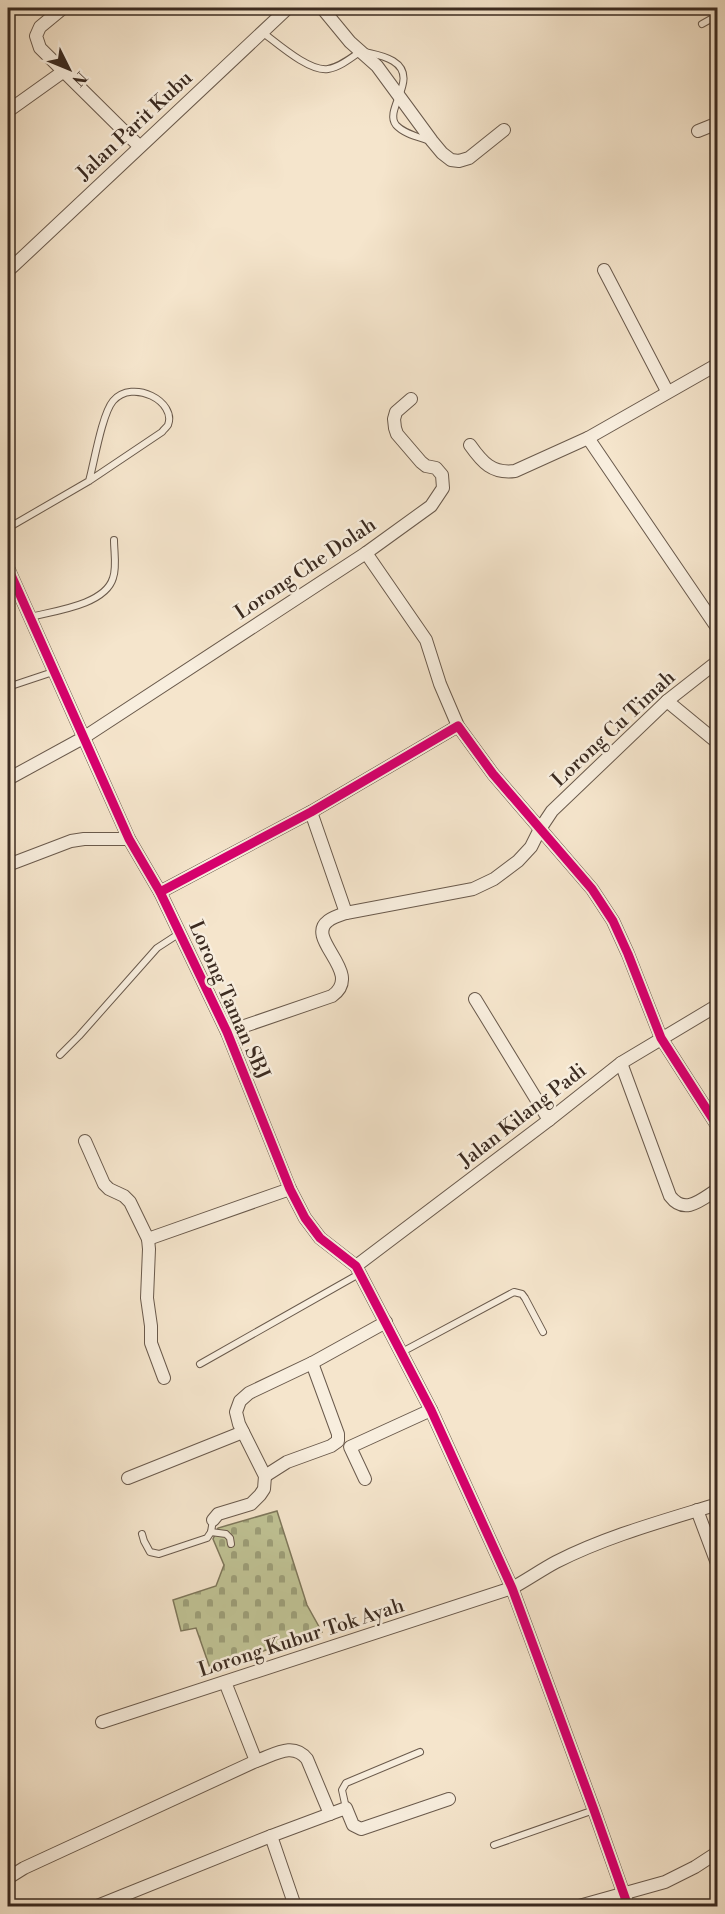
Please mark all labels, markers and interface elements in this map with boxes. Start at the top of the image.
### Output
north arrow [39,39,99,99]
street label: Jalan Parit Kubu [71,66,199,187]
text: N [67,67,91,90]
street label: Lorong Che Dolah [230,513,381,626]
street label: Lorong Cu Timah [547,665,681,793]
street label: Lorong Taman SBJ [182,917,275,1084]
street label: Jalan Kilang Padi [453,1058,592,1174]
street label: Lorong Kubur Tok Ayah [195,1593,408,1683]

